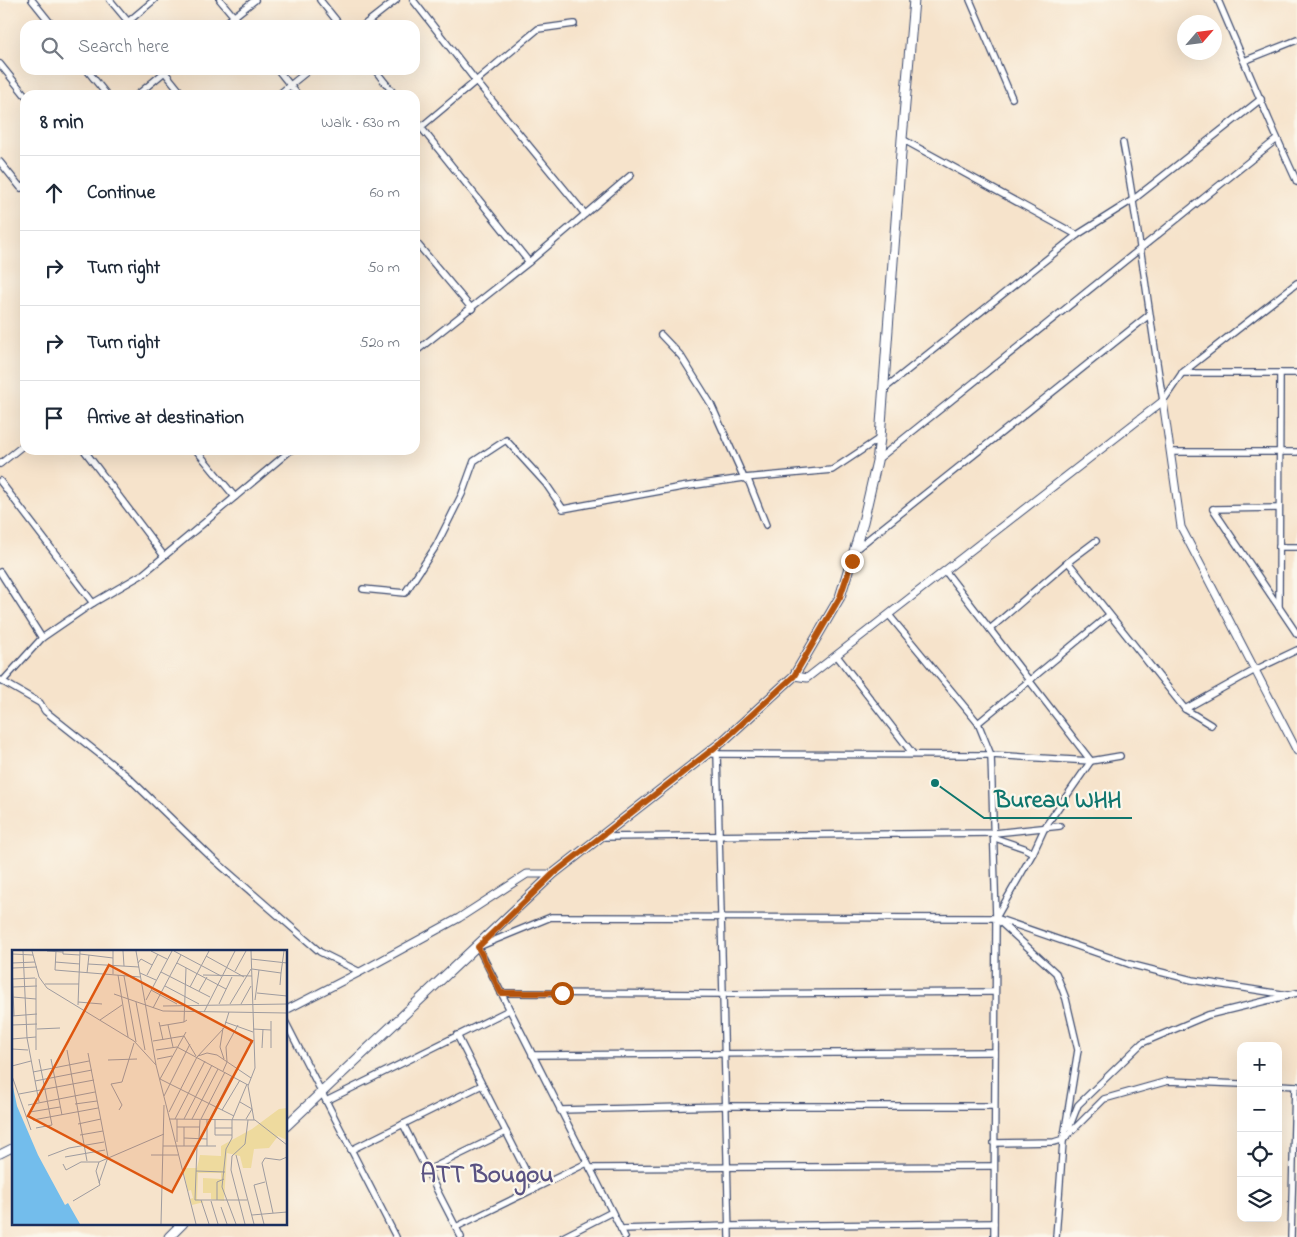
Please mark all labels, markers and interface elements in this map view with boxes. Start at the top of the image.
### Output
north arrow [1177,15,1222,60]
search box [20,20,420,75]
icon: search [38,34,66,62]
text: Search here [78,34,169,61]
text: 8 min [40,108,84,138]
text: Walk · 630 m [321,111,400,135]
icon: ahead [40,179,68,207]
text: Continue [87,180,155,207]
text: 60 m [370,181,400,205]
icon: right [40,254,68,282]
text: Turn right [87,255,160,282]
text: 50 m [368,256,400,280]
icon: right [40,329,68,357]
text: Turn right [87,330,160,357]
text: 520 m [360,331,400,355]
icon: arrive [40,404,68,432]
text: Arrive at destination [87,405,244,432]
route end [841,550,864,573]
callout: Bureau WHH [984,779,1132,818]
text: Bureau WHH [993,784,1122,819]
inset map [12,950,288,1224]
route start [551,982,574,1005]
map controls [1237,1042,1282,1222]
button: + [1237,1042,1282,1087]
button: − [1237,1087,1282,1132]
button: locate [1237,1132,1282,1177]
district label: ATT Bougou [421,1158,553,1196]
button: layers [1237,1177,1282,1222]

